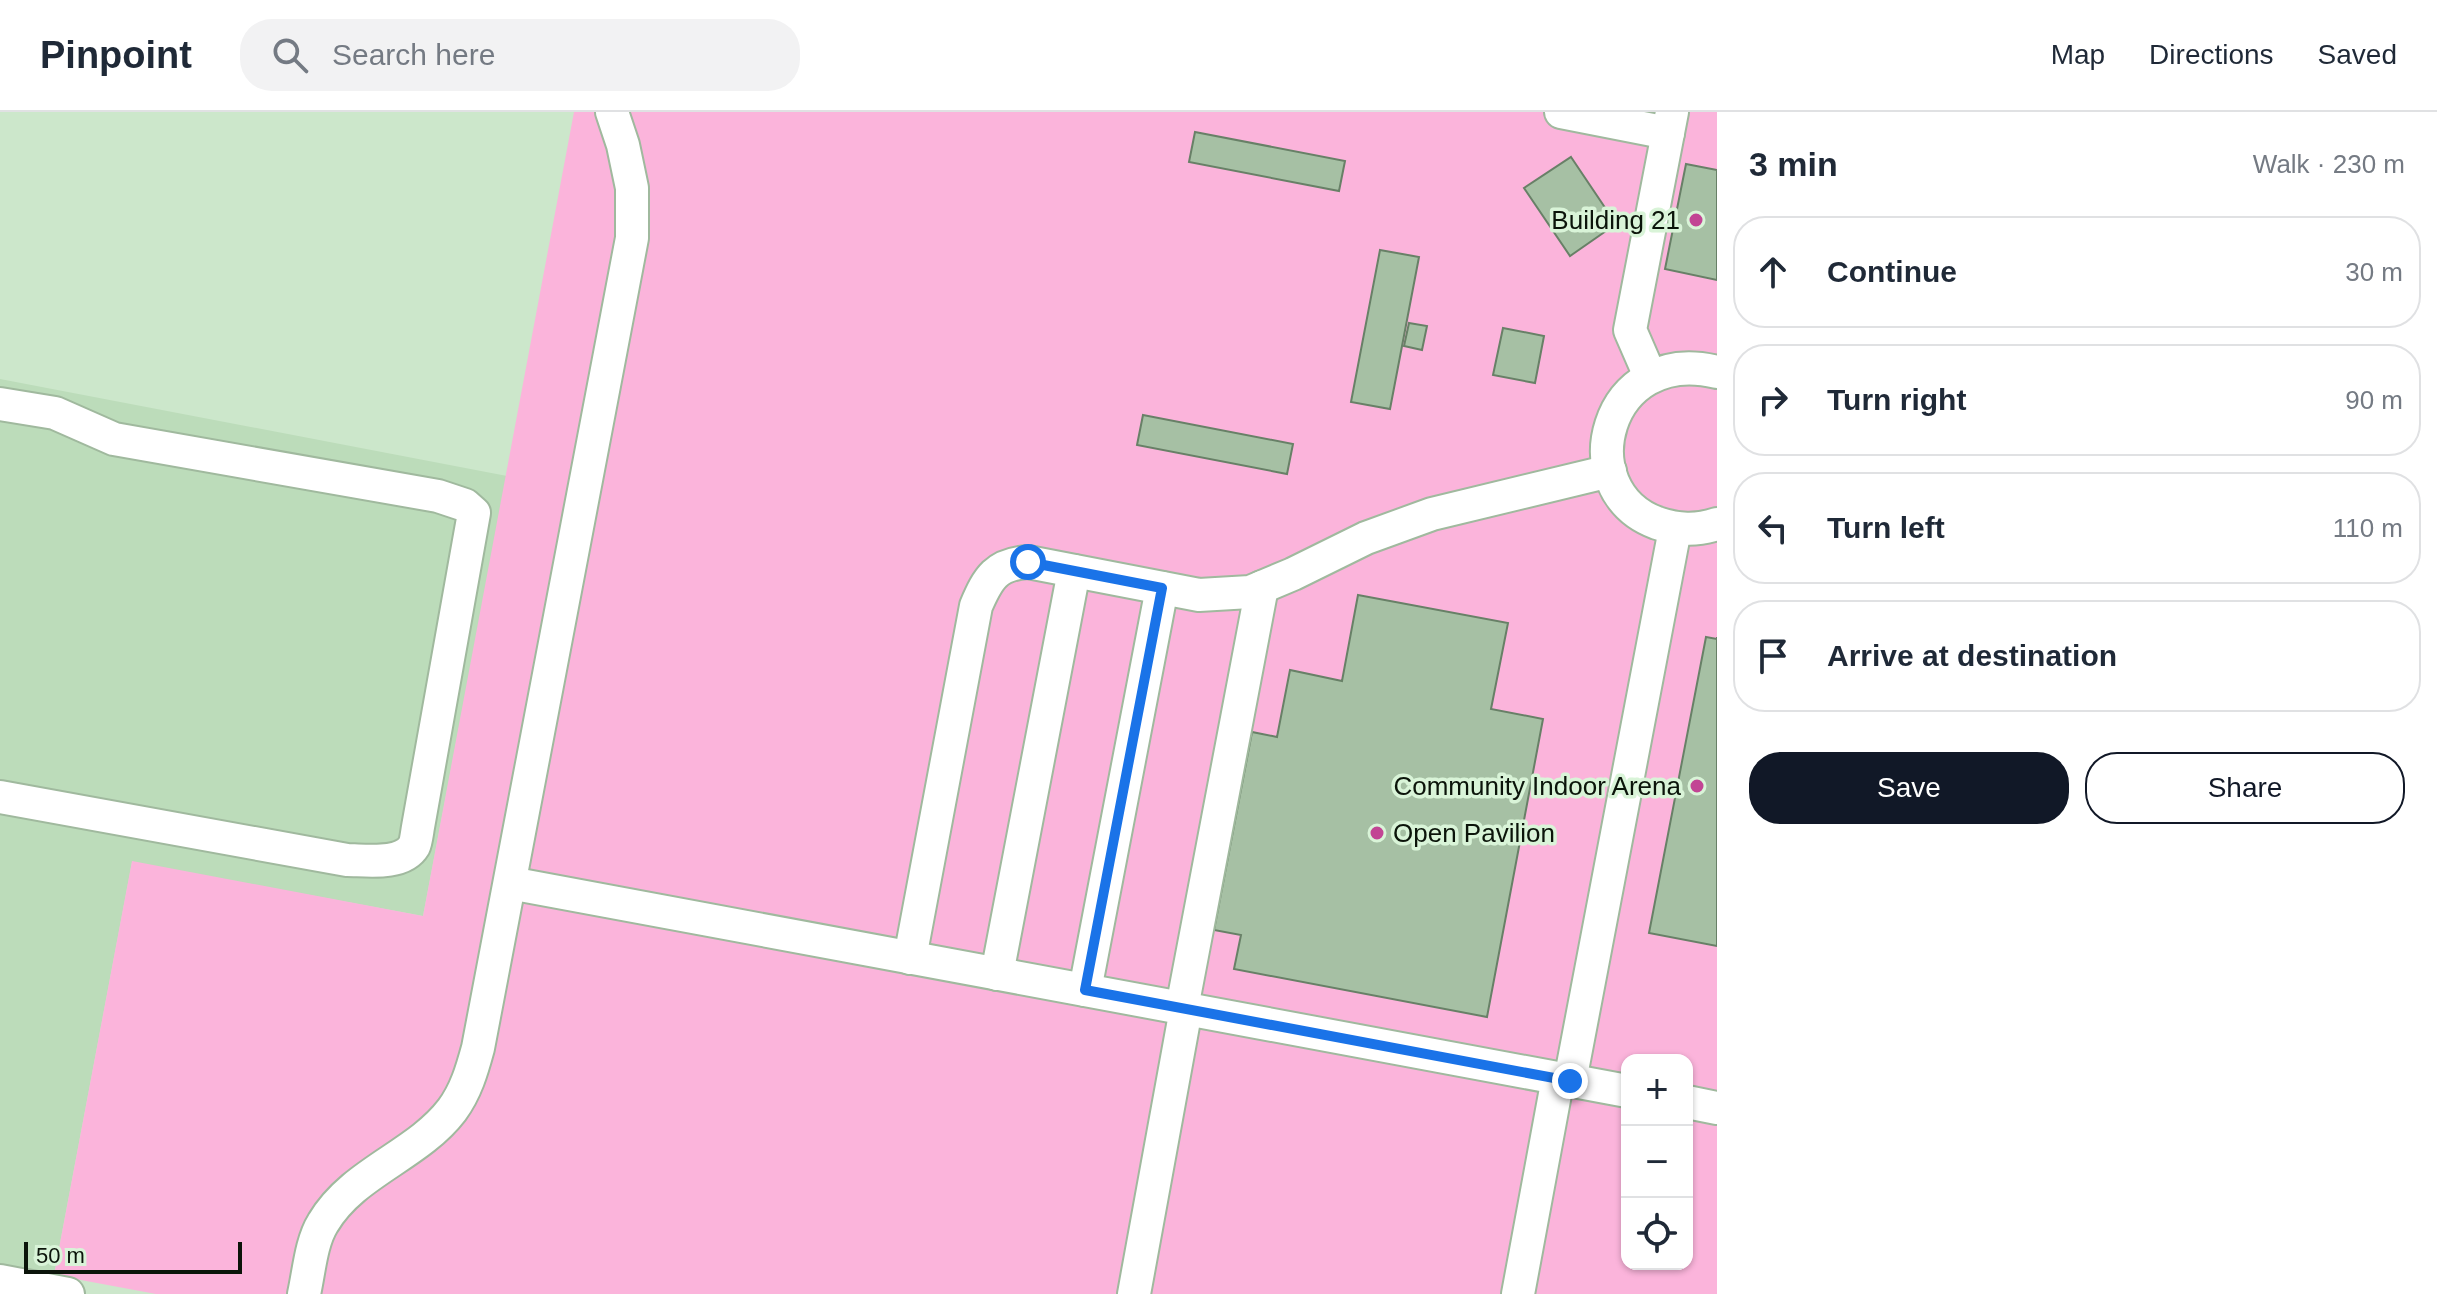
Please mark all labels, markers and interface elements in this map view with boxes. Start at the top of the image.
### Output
search box [240,19,800,91]
icon: search [268,33,312,77]
text: Pinpoint [40,34,192,76]
text: Search here [332,38,495,71]
text: Map [2051,39,2105,70]
text: Directions [2149,39,2274,70]
text: Saved [2318,39,2397,70]
text: 3 min [1749,145,1838,183]
text: Walk · 230 m [2253,149,2405,179]
place label: Building 21 [1551,205,1680,235]
marker: Building 21 [1687,211,1705,229]
icon: ahead [1751,250,1795,294]
text: Continue [1827,255,1957,288]
text: 30 m [2345,257,2403,287]
icon: right [1751,378,1795,422]
text: Turn right [1827,383,1966,416]
text: 90 m [2345,385,2403,415]
icon: left [1751,506,1795,550]
text: Turn left [1827,511,1945,544]
text: 110 m [2333,513,2403,543]
route start [1010,544,1046,580]
icon: arrive [1751,634,1795,678]
text: Arrive at destination [1827,639,2117,672]
button: Save [1749,752,2069,824]
button: Share [2085,752,2405,824]
place label: Community Indoor Arena [1393,771,1682,801]
marker: Community Indoor Arena [1688,777,1706,795]
place label: Open Pavilion [1393,818,1555,848]
marker: Open Pavilion [1368,824,1386,842]
map controls [1621,1054,1693,1270]
button: + [1621,1054,1693,1126]
route end [1552,1063,1588,1099]
button: − [1621,1126,1693,1198]
button: locate [1621,1198,1693,1270]
scale bar [24,1238,242,1274]
text: 50 m [36,1243,85,1268]

